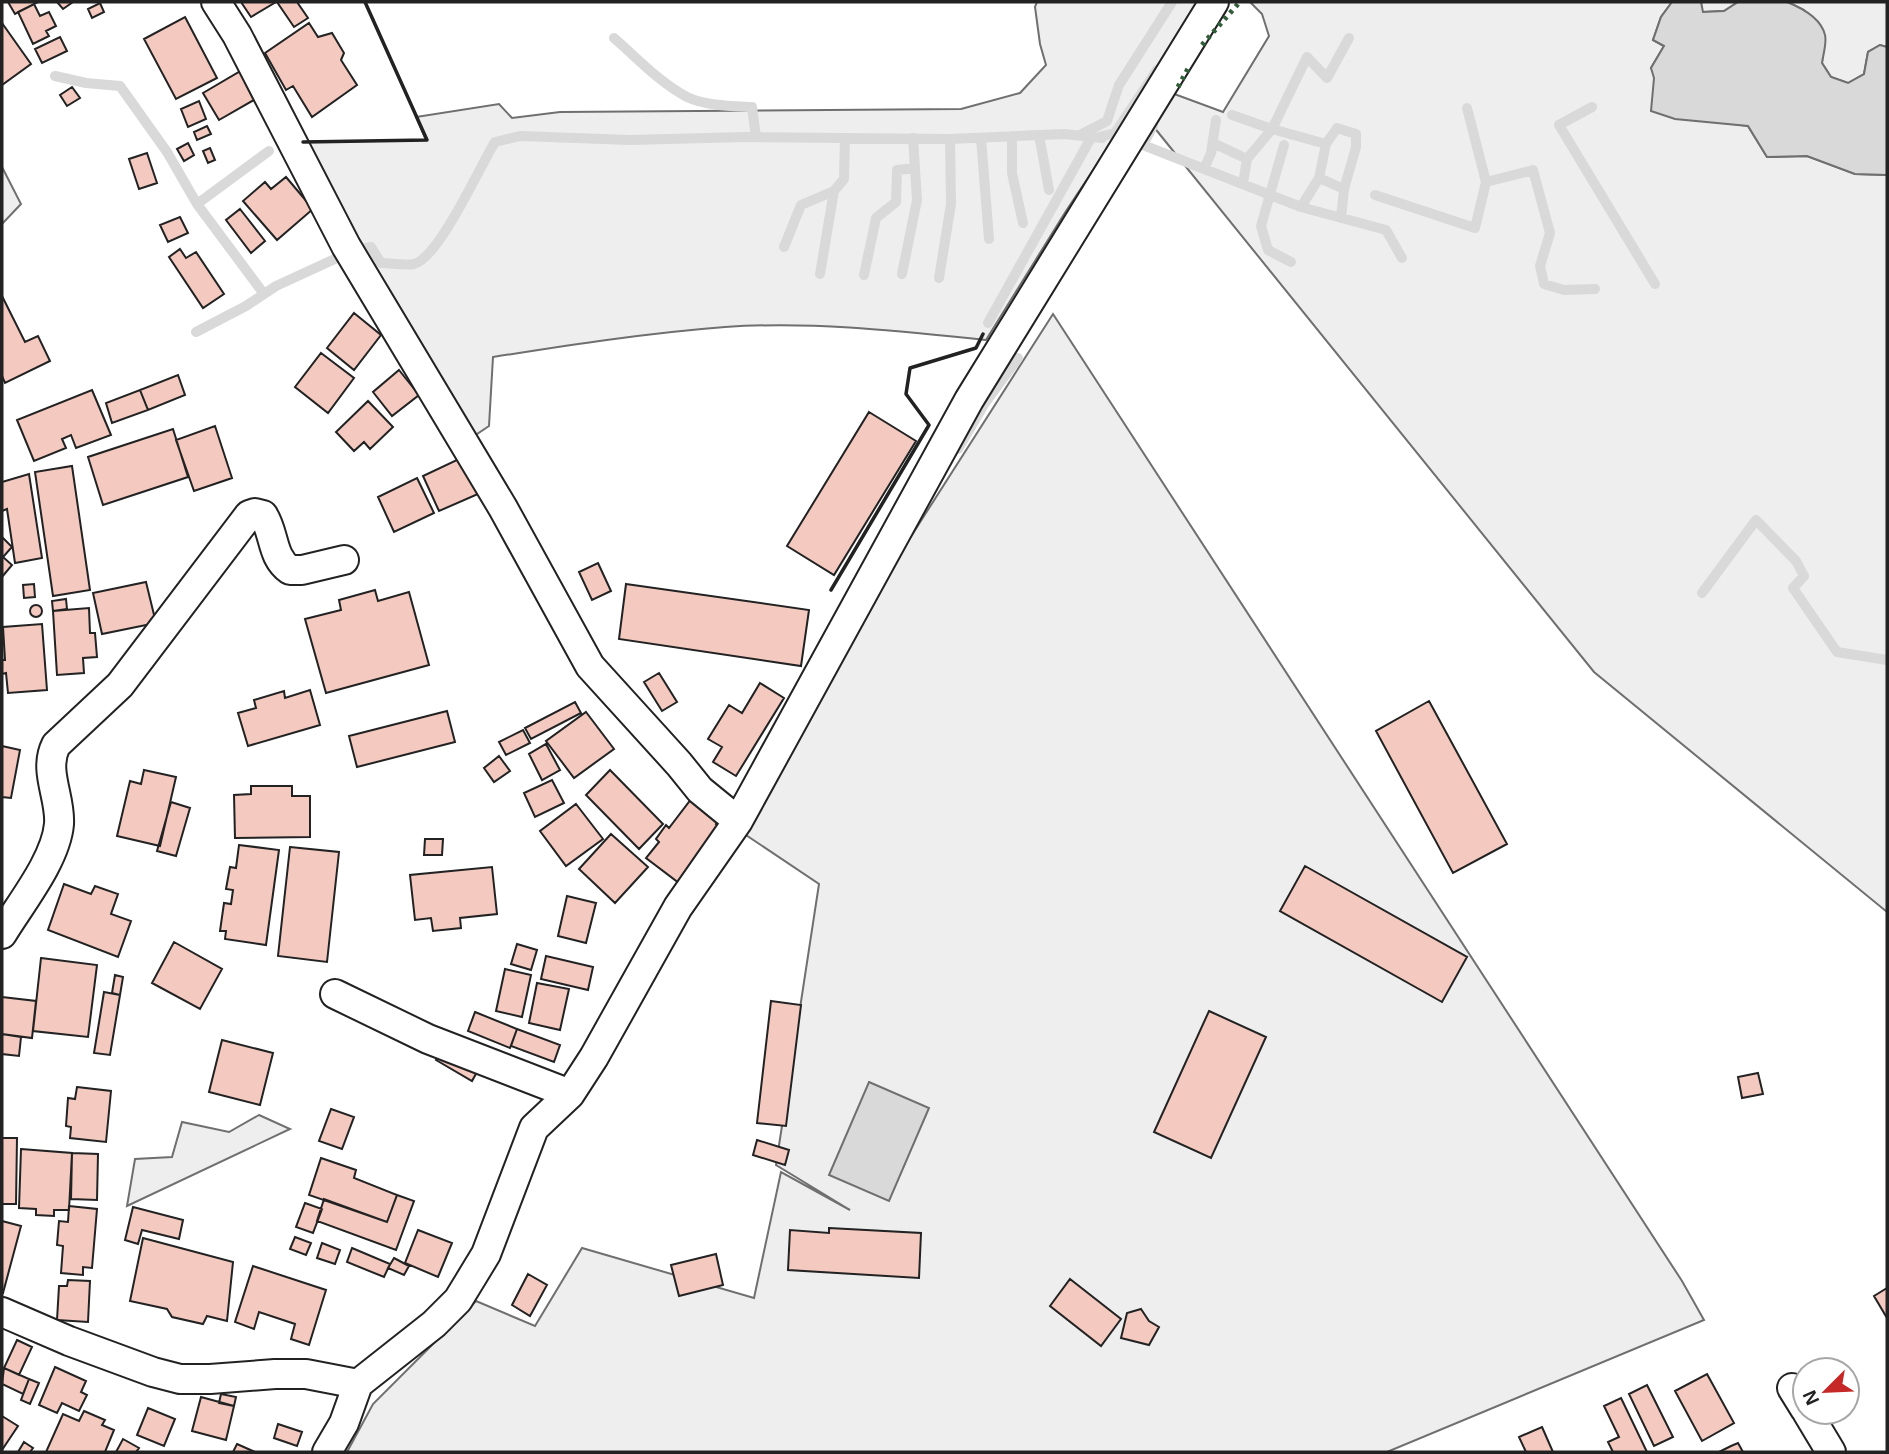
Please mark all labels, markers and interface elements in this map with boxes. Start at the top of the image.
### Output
north arrow [1791,1356,1861,1426]
text: N [1799,1387,1823,1408]

